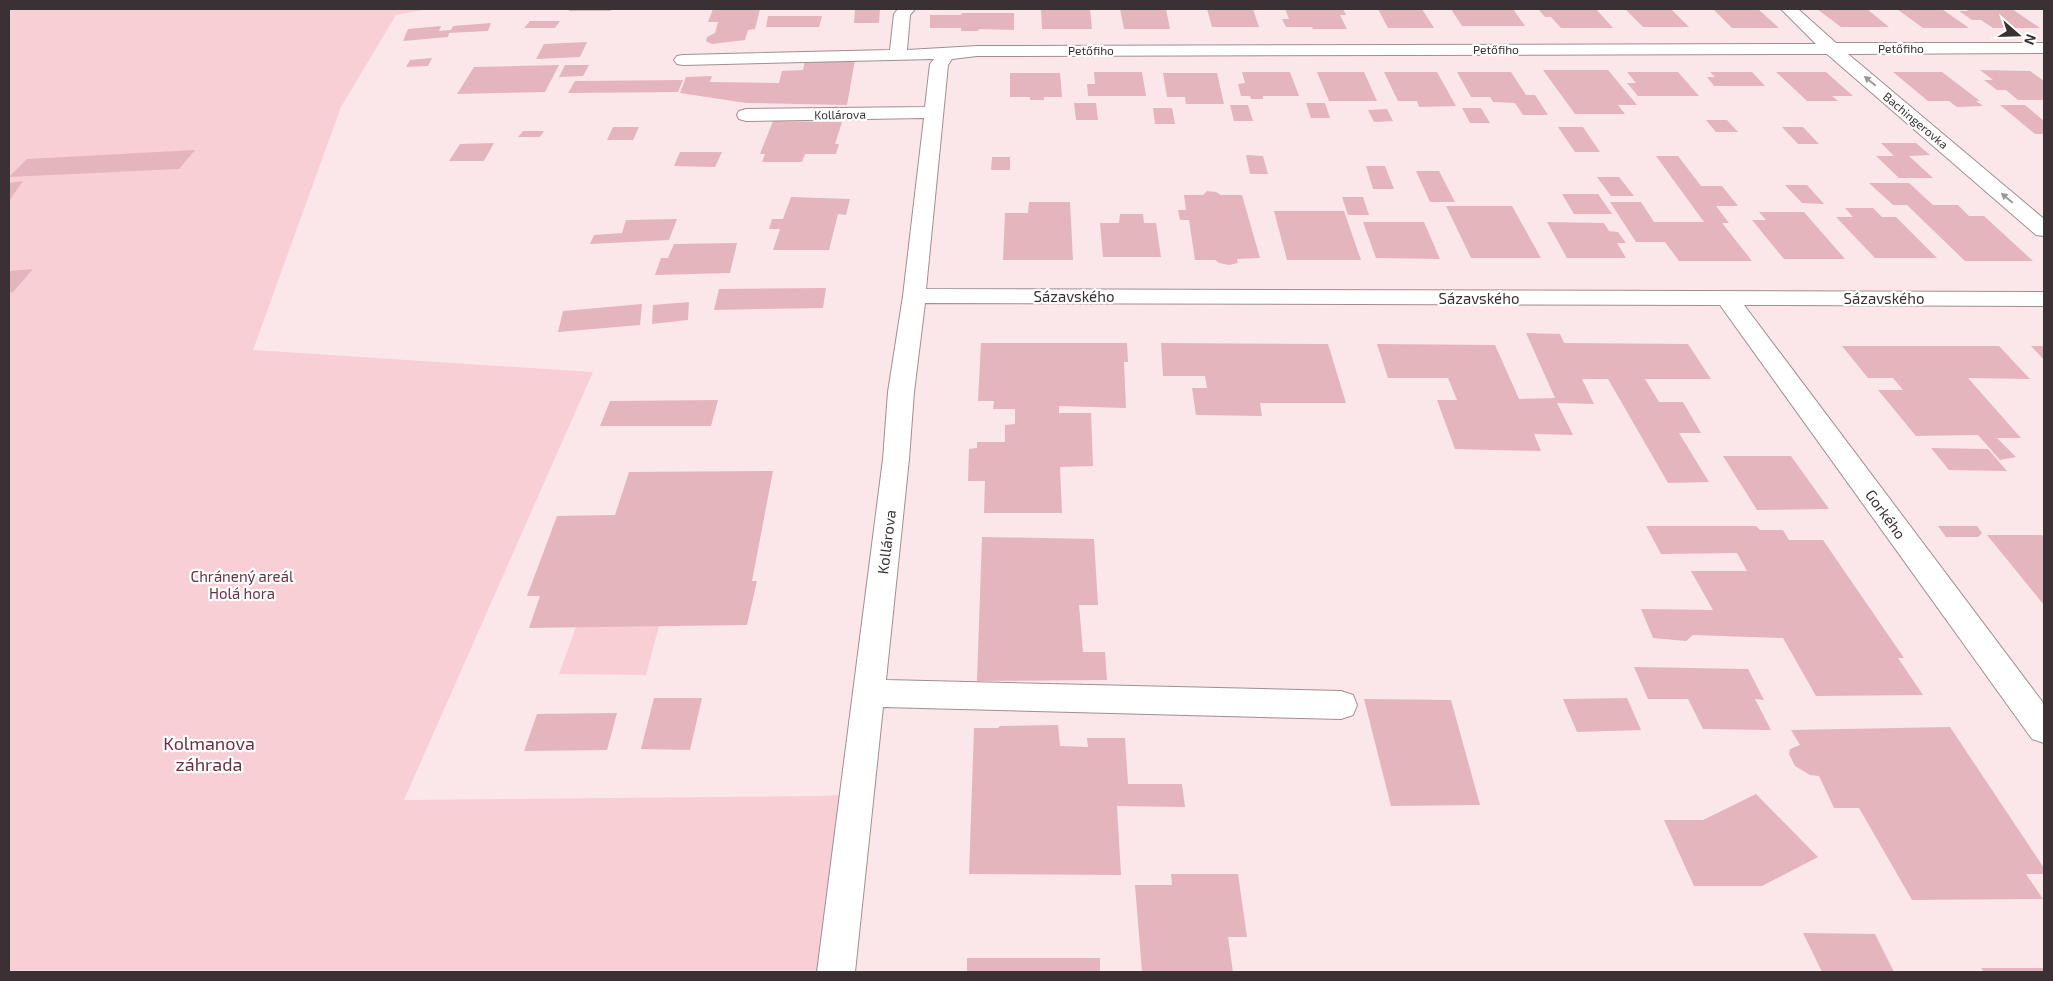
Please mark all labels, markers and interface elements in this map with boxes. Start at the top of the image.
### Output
north arrow [1993,10,2043,60]
text: N [2021,32,2040,47]
street label: Petőfiho [1878,41,1924,55]
street label: Petőfiho [1473,42,1519,56]
street label: Petőfiho [1068,43,1114,57]
one-way arrow [1864,76,1877,87]
street label: Bachingerovka [1881,89,1951,151]
street label: Kollárova [814,107,866,121]
one-way arrow [2001,193,2013,204]
street label: Sázavského [1034,287,1114,305]
street label: Sázavského [1439,289,1519,307]
street label: Sázavského [1844,289,1924,307]
street label: Gorkého [1862,486,1910,542]
street label: Kollárova [873,509,899,575]
park label: Chránený areál Holá hora [191,567,294,602]
park label: Kolmanova záhrada [163,732,255,775]

